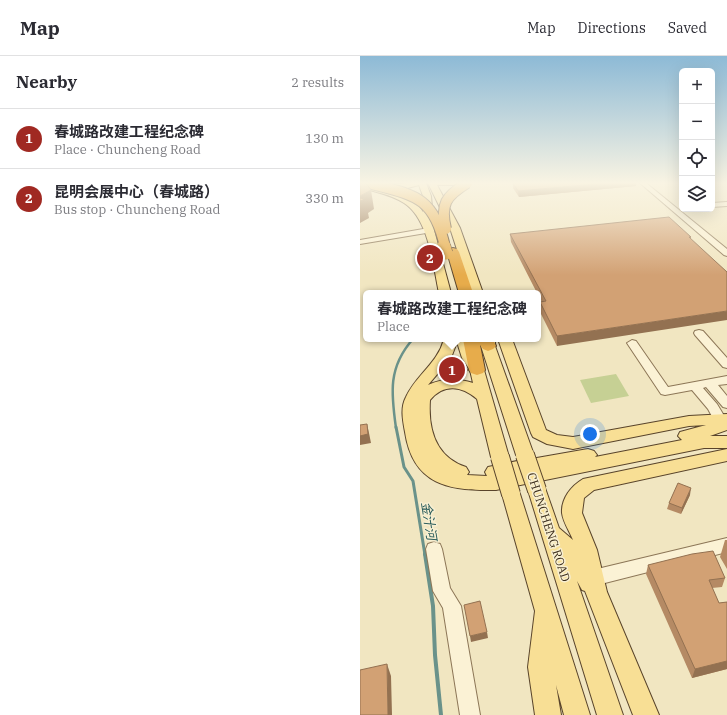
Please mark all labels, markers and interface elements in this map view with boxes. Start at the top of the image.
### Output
text: Map [20,16,60,40]
text: Map [527,19,556,37]
text: Directions [578,19,646,37]
text: Saved [668,19,707,37]
map controls [679,68,715,212]
button: + [679,68,715,104]
text: Nearby [16,71,77,93]
text: 2 results [291,74,344,91]
button: − [679,104,715,140]
text: 春城路改建工程纪念碑 [54,122,204,141]
text: 1 [25,130,33,147]
text: 130 m [305,130,344,147]
button: locate [679,140,715,176]
text: Place · Chuncheng Road [54,141,201,158]
button: layers [679,176,715,212]
text: 昆明会展中心（春城路） [54,182,219,201]
text: 2 [25,190,33,207]
text: 330 m [305,190,344,207]
text: Bus stop · Chuncheng Road [54,201,220,218]
pin: 2 [417,243,443,273]
popup [363,290,541,342]
text: 春城路改建工程纪念碑 [377,299,527,318]
text: Place [377,318,410,335]
pin: 1 [439,355,465,385]
your location [580,424,600,444]
street label: CHUNCHENG ROAD [524,470,574,584]
water label: 金汁河 [418,500,441,545]

